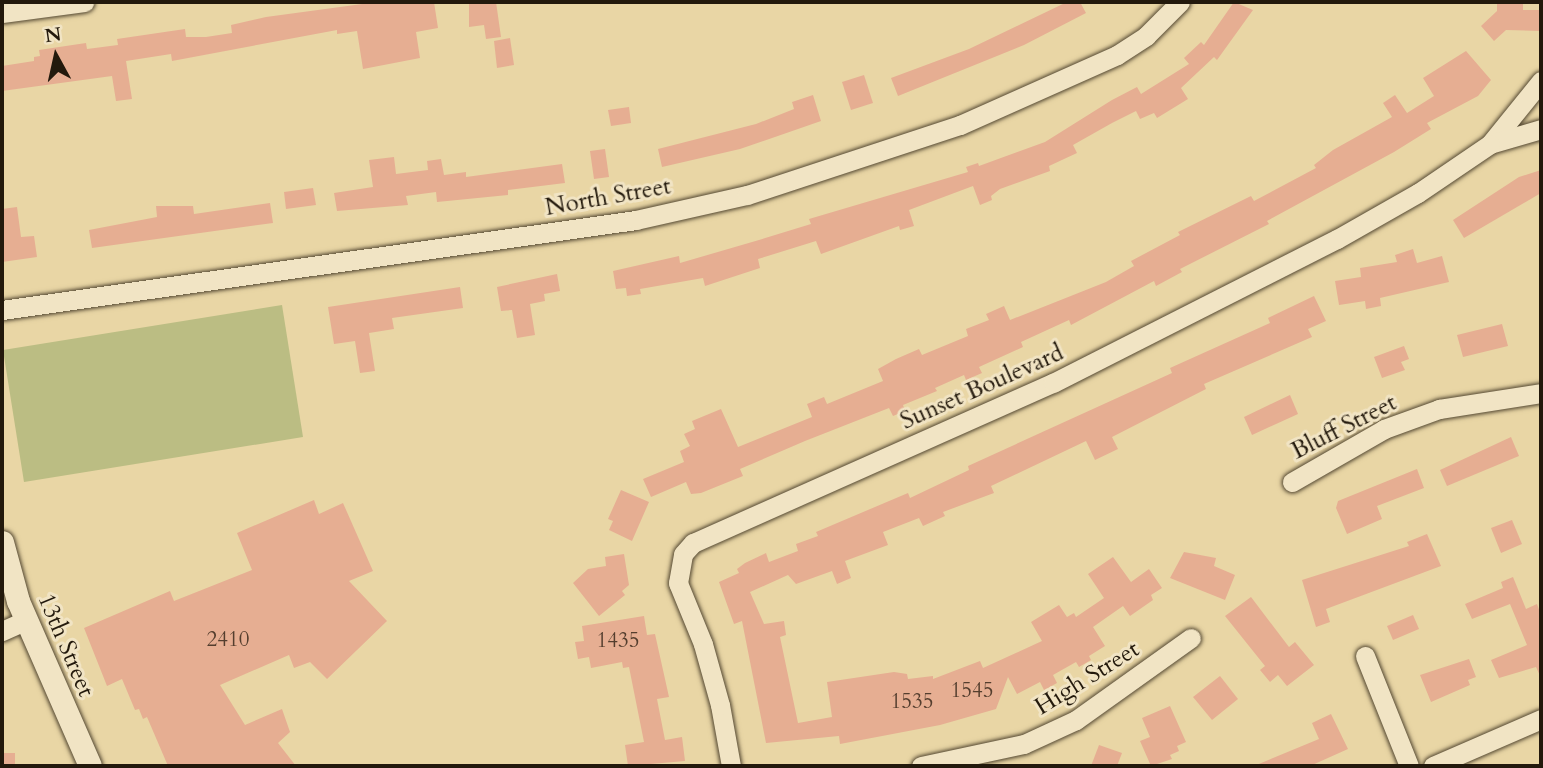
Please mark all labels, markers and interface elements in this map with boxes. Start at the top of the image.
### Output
north arrow [21,21,91,91]
text: N [43,21,63,49]
street label: North Street [543,172,673,222]
street label: Sunset Boulevard [896,338,1068,436]
street label: Bluff Street [1287,388,1401,466]
street label: 13th Street [31,589,101,701]
house number: 2410 [206,627,250,653]
house number: 1435 [596,628,640,654]
street label: High Street [1029,635,1145,721]
house number: 1545 [950,678,994,704]
house number: 1535 [890,689,934,715]

